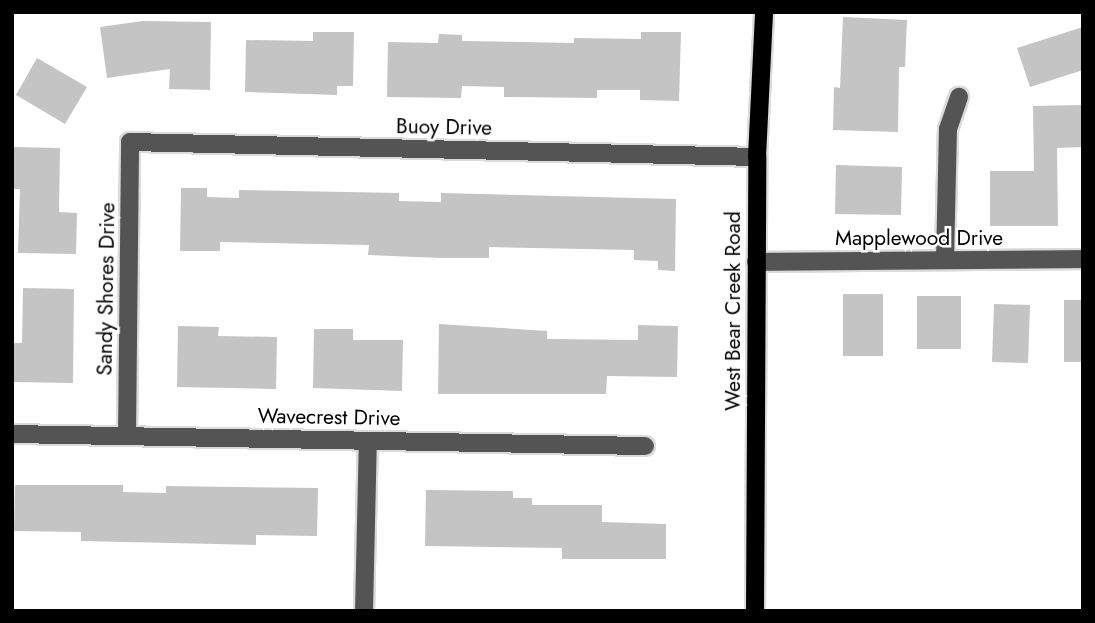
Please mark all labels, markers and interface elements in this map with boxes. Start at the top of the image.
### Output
street label: Buoy Drive [396,114,492,140]
street label: Sandy Shores Drive [92,202,120,376]
street label: West Bear Creek Road [720,211,746,411]
street label: Mapplewood Drive [835,225,1003,251]
street label: Wavecrest Drive [257,403,401,431]

